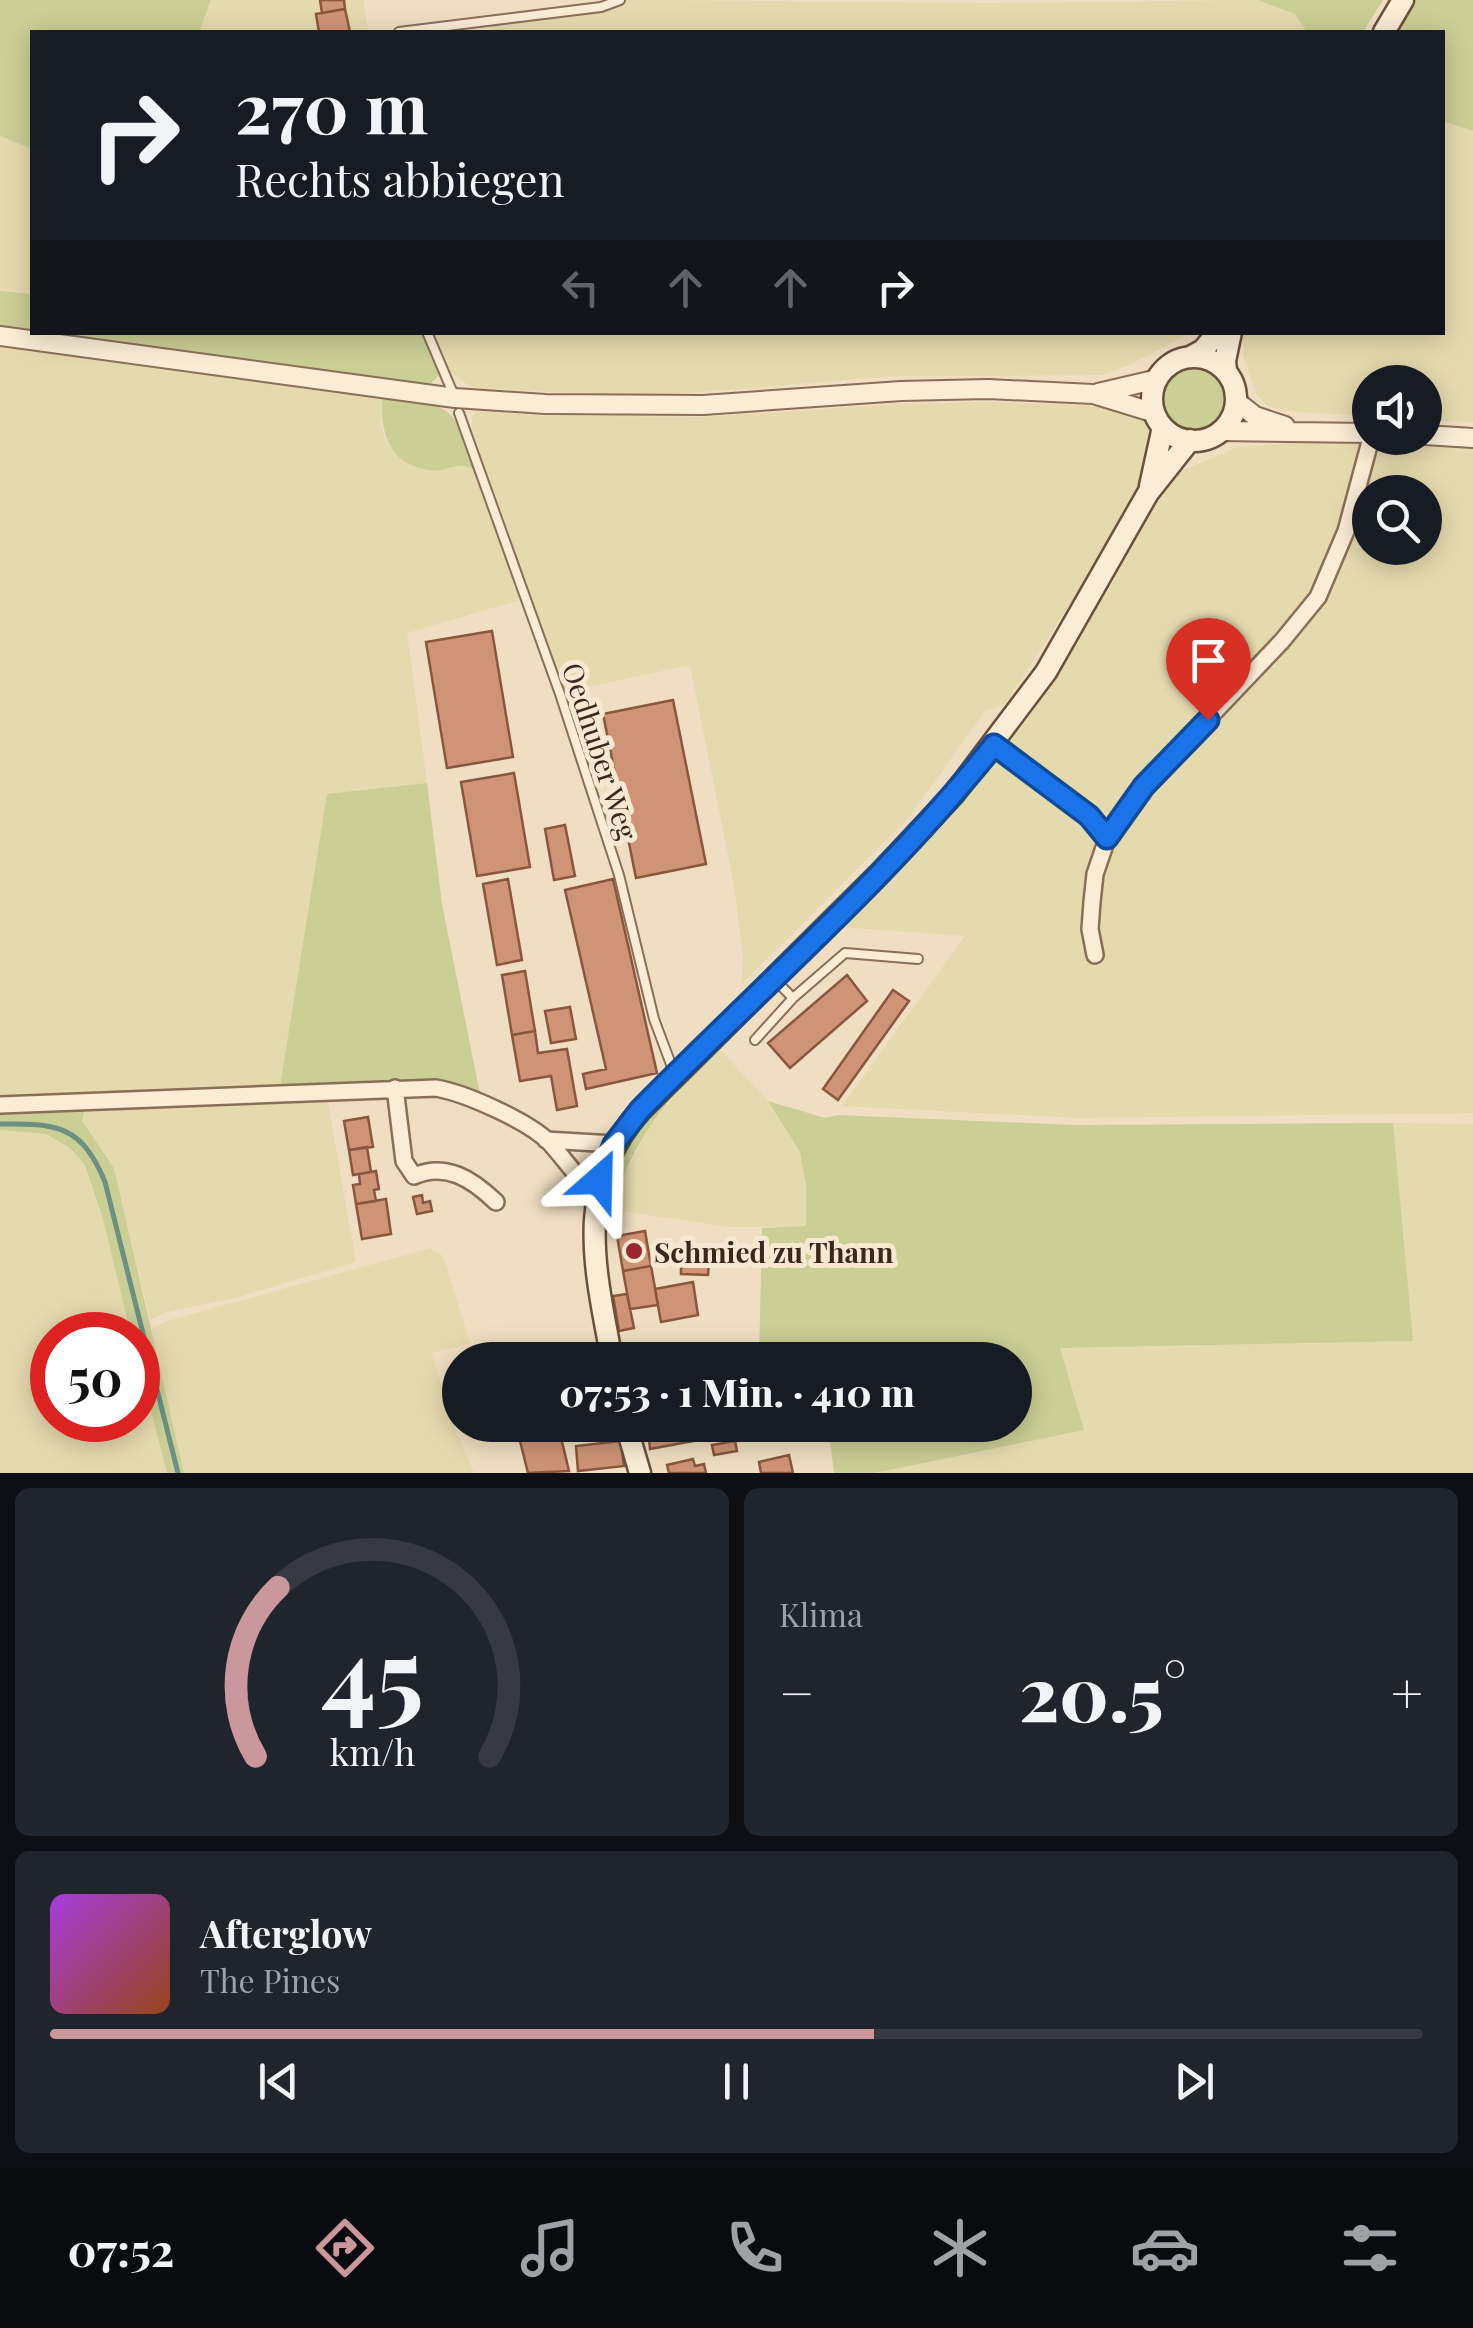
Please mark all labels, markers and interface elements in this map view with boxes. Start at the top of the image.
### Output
text: 270 m [235,58,428,152]
icon: right [70,70,200,200]
text: Rechts abbiegen [235,148,565,208]
icon: left [553,260,608,315]
icon: ahead [658,260,713,315]
icon: ahead [763,260,818,315]
icon: right [868,260,923,315]
map controls [1352,365,1442,565]
button: sound [1352,365,1442,455]
button: search [1352,475,1442,565]
pin [1166,618,1251,721]
icon: arrive [1181,633,1236,688]
street label: Oedhuber Weg [555,658,647,844]
position arrow [547,1128,651,1232]
place label: Schmied zu Thann [654,1233,893,1270]
marker: Schmied zu Thann [623,1240,645,1262]
speed limit sign: 50 [30,1312,160,1442]
text: 07:53 · 1 Min. · 410 m [559,1366,915,1417]
text: Klima [779,1592,863,1635]
text: 45 [321,1601,423,1740]
text: 20.5° [1019,1641,1186,1741]
text: − [779,1654,815,1728]
text: + [1391,1654,1423,1728]
text: km/h [329,1727,415,1775]
text: Afterglow [200,1907,372,1958]
text: The Pines [200,1958,340,2001]
icon: previous [251,2054,306,2109]
icon: pause [709,2054,764,2109]
icon: next [1167,2054,1222,2109]
icon: directions [310,2213,380,2283]
icon: music [515,2213,585,2283]
icon: phone [720,2213,790,2283]
icon: climate [925,2213,995,2283]
icon: car [1130,2213,1200,2283]
icon: filters [1335,2213,1405,2283]
text: 07:52 [68,2218,174,2278]

